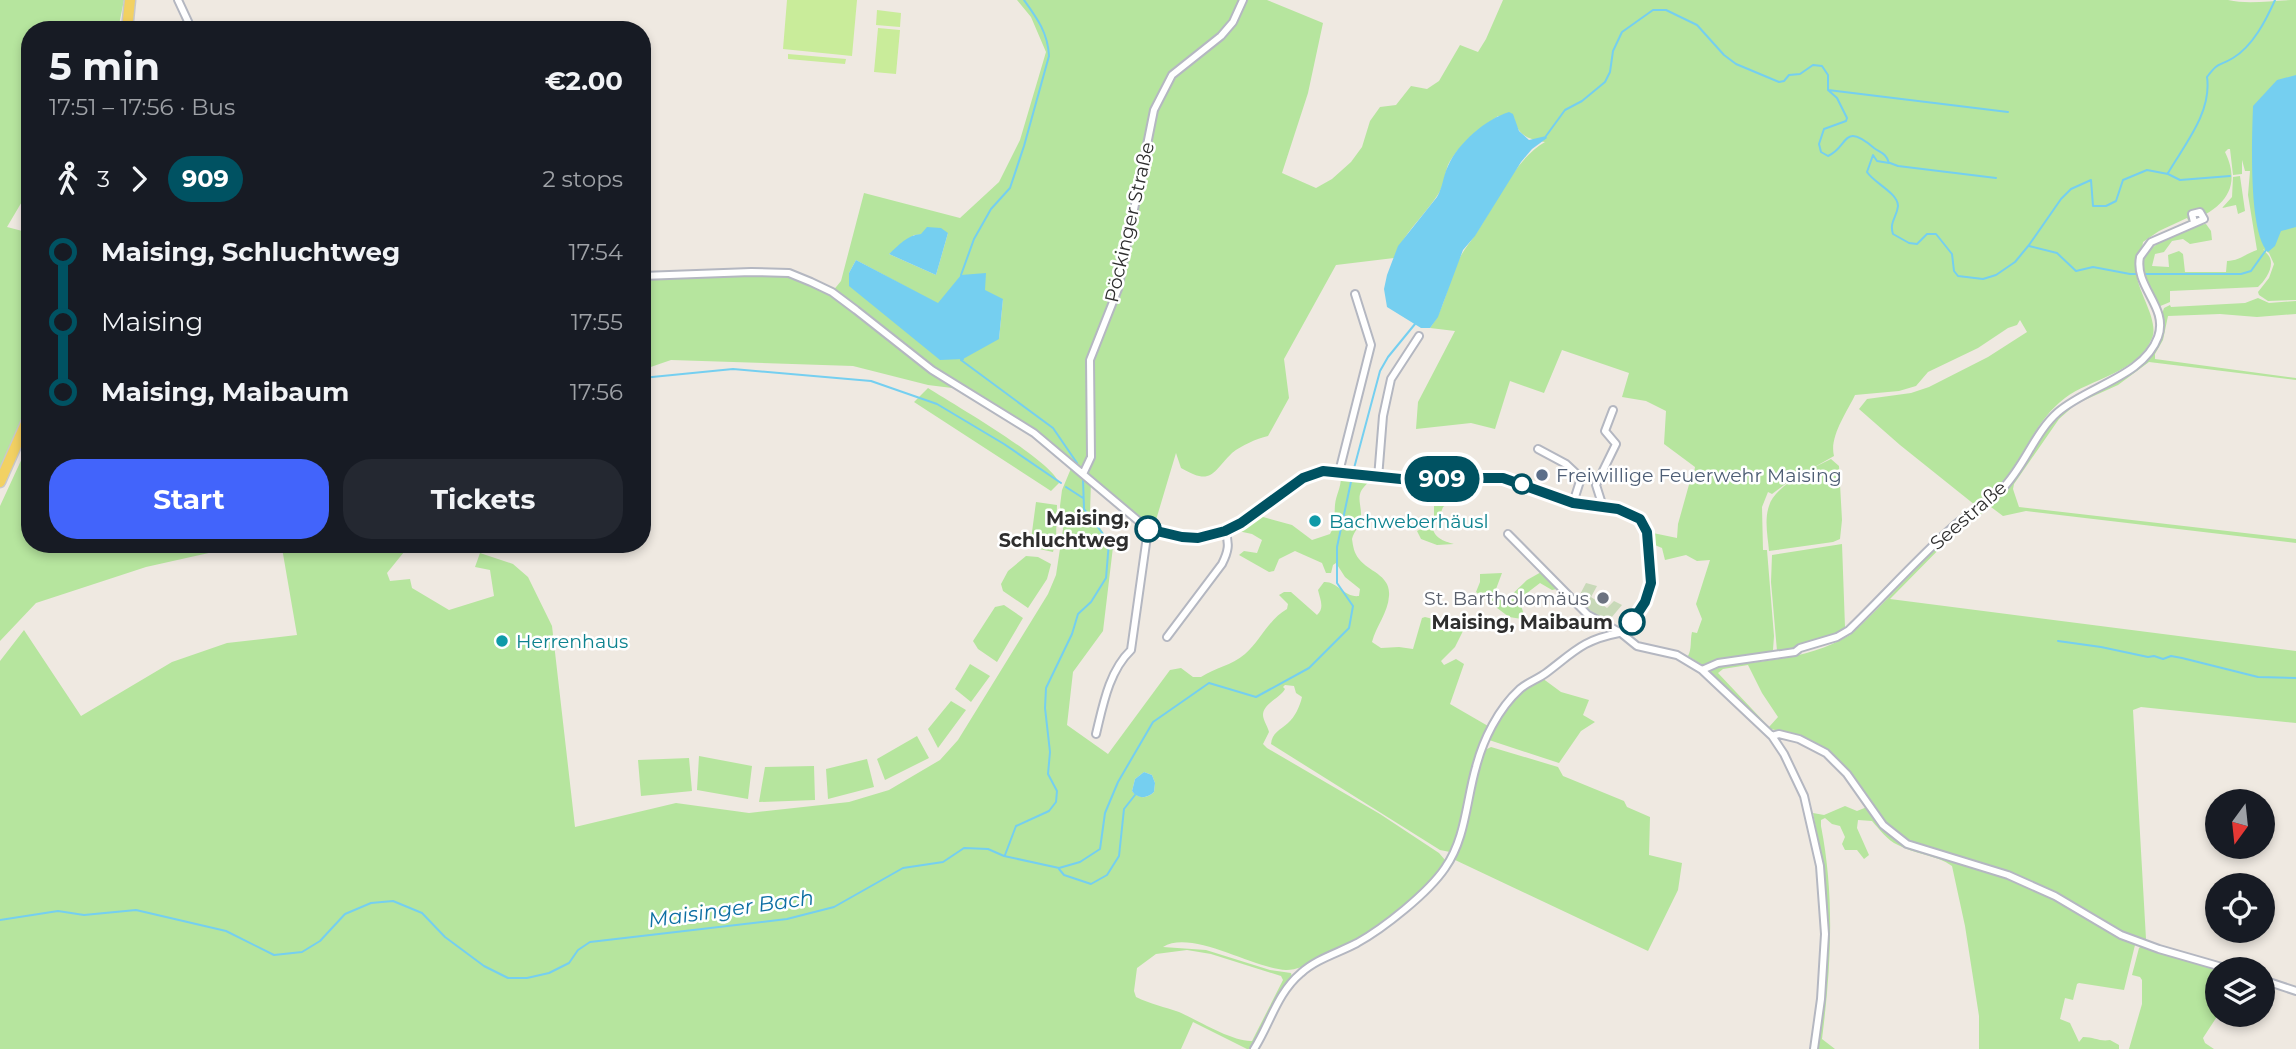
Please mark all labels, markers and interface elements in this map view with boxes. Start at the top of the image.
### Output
text: 5 min [49,43,160,90]
text: €2.00 [545,65,623,97]
text: 17:51 – 17:56 · Bus [49,93,235,121]
street label: Pöckinger Straße [1100,140,1159,305]
icon: walk [49,160,87,198]
icon: forward [120,160,158,198]
text: 909 [182,164,229,193]
text: 3 [97,165,110,193]
text: 2 stops [543,165,623,193]
text: Maising, Schluchtweg [101,236,400,268]
text: 17:54 [569,238,623,266]
text: Maising [101,306,203,338]
text: 17:55 [571,308,623,336]
text: Maising, Maibaum [101,376,349,408]
text: 17:56 [570,378,623,406]
line badge: 909 [1402,456,1482,502]
button: Start [49,459,329,539]
button: Tickets [343,459,623,539]
text: 909 [1419,464,1465,493]
place label: Freiwillige Feuerwehr Maising [1556,464,1842,487]
marker: Freiwillige Feuerwehr Maising [1534,467,1550,483]
unlabelled marker [1512,474,1532,494]
street label: Seestraße [1925,476,2011,555]
place label: Maising, Schluchtweg [999,507,1129,552]
place label: Bachweberhäusl [1329,510,1489,533]
marker: Bachweberhäusl [1307,513,1323,529]
marker: Maising, Schluchtweg [1135,516,1161,542]
place label: St. Bartholomäus [1424,587,1589,610]
marker: St. Bartholomäus [1595,590,1611,606]
marker: Maising, Maibaum [1619,609,1645,635]
place label: Maising, Maibaum [1432,611,1613,634]
place label: Herrenhaus [516,630,628,653]
marker: Herrenhaus [494,633,510,649]
north arrow [2205,789,2275,859]
map controls [2205,789,2275,1027]
button: locate [2205,873,2275,943]
water label: Maisinger Bach [647,885,815,933]
button: layers [2205,957,2275,1027]

